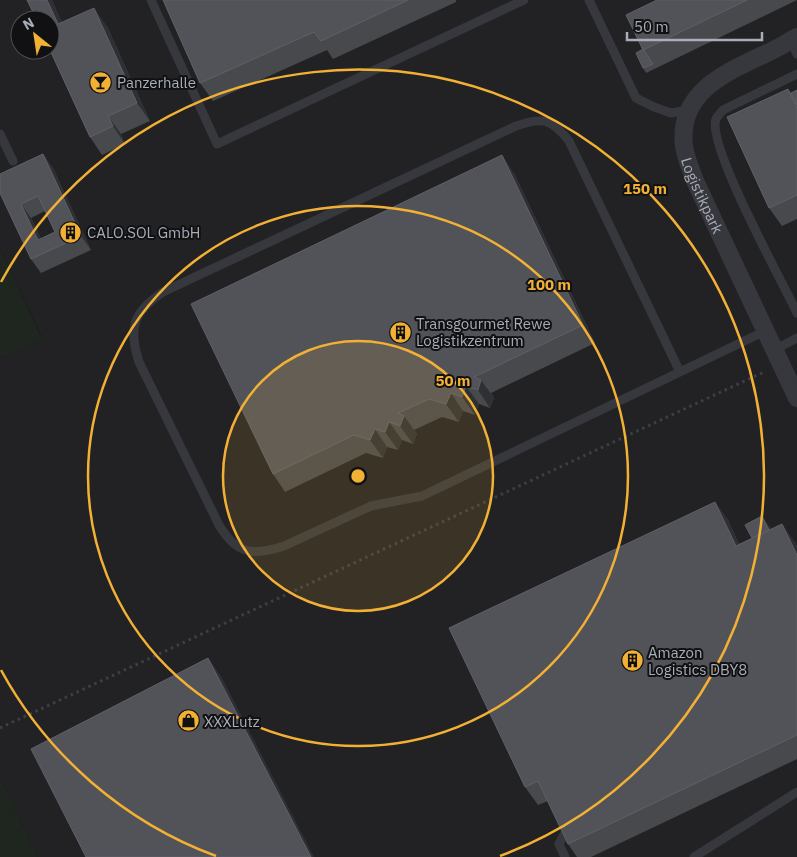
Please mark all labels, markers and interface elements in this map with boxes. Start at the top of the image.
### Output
north arrow [10,10,60,60]
scale bar [627,10,762,42]
text: N [20,13,37,34]
text: 50 m [634,17,669,36]
bar icon: Panzerhalle [89,70,113,94]
place label: Panzerhalle [117,73,196,92]
street label: Logistikpark [677,155,728,237]
text: 150 m [623,179,667,198]
building icon: CALO.SOL GmbH [59,220,83,244]
place label: CALO.SOL GmbH [87,223,200,242]
text: 100 m [527,275,571,294]
place label: Transgourmet Rewe Logistikzentrum [416,314,551,350]
building icon: Transgourmet Rewe Logistikzentrum [388,320,412,344]
text: 50 m [436,371,470,390]
centre of rings [349,467,367,485]
place label: Amazon Logistics DBY8 [648,643,747,679]
building icon: Amazon Logistics DBY8 [620,649,644,673]
shop icon: XXXLutz [176,709,200,733]
place label: XXXLutz [204,712,260,731]

